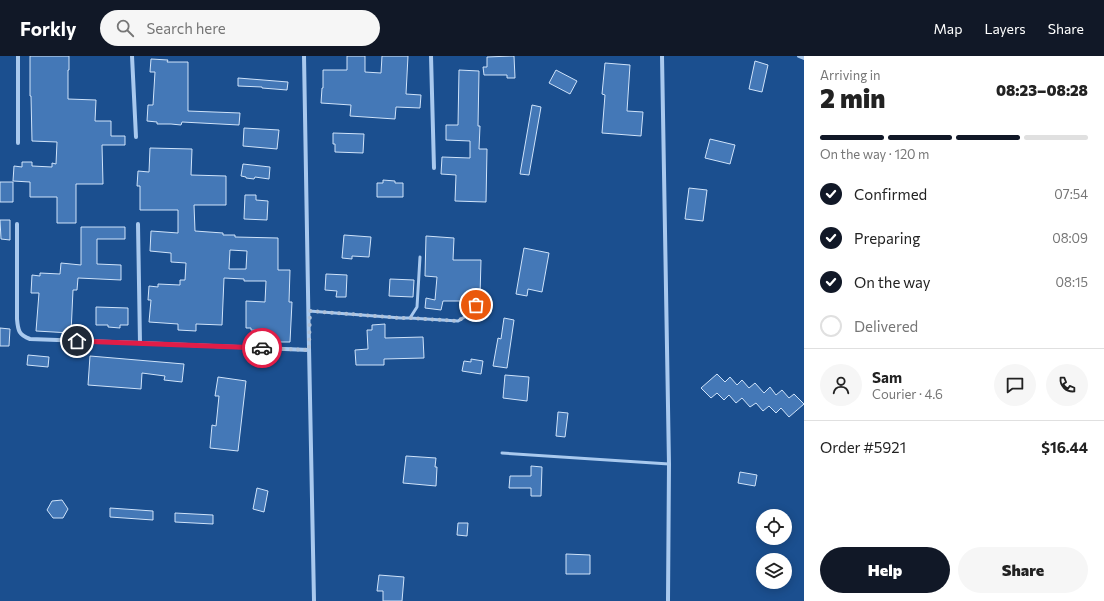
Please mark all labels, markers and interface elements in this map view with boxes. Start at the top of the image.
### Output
search box [100,10,380,46]
text: Forkly [20,17,76,40]
icon: search [114,17,136,39]
text: Search here [146,19,226,37]
text: Map [934,20,962,37]
text: Layers [984,20,1026,37]
text: Share [1048,20,1084,37]
text: Arriving in [820,67,880,83]
text: 08:23–08:28 [996,81,1088,99]
text: 2 min [820,82,885,113]
text: On the way · 120 m [820,146,929,162]
icon: check [820,183,842,205]
text: Confirmed [854,185,927,203]
text: 07:54 [1054,186,1088,202]
icon: check [820,227,842,249]
text: Preparing [854,229,920,247]
text: 08:09 [1052,230,1088,246]
icon: check [820,271,842,293]
text: On the way [854,273,931,291]
text: 08:15 [1056,274,1088,290]
pin [459,288,493,322]
icon: bag [465,294,487,316]
text: Delivered [854,317,918,335]
pin [60,324,94,358]
courier [242,328,282,368]
icon: home [66,330,88,352]
icon: car [251,337,273,359]
button: person [820,364,862,406]
button: chat [994,364,1036,406]
button: phone [1046,364,1088,406]
text: Sam [872,368,902,386]
text: Courier · 4.6 [872,386,943,402]
text: Order #5921 [820,438,906,456]
text: $16.44 [1041,438,1088,456]
map controls [756,509,792,589]
button: locate [756,509,792,545]
button: Help [820,547,950,593]
button: Share [958,547,1088,593]
button: layers [756,553,792,589]

